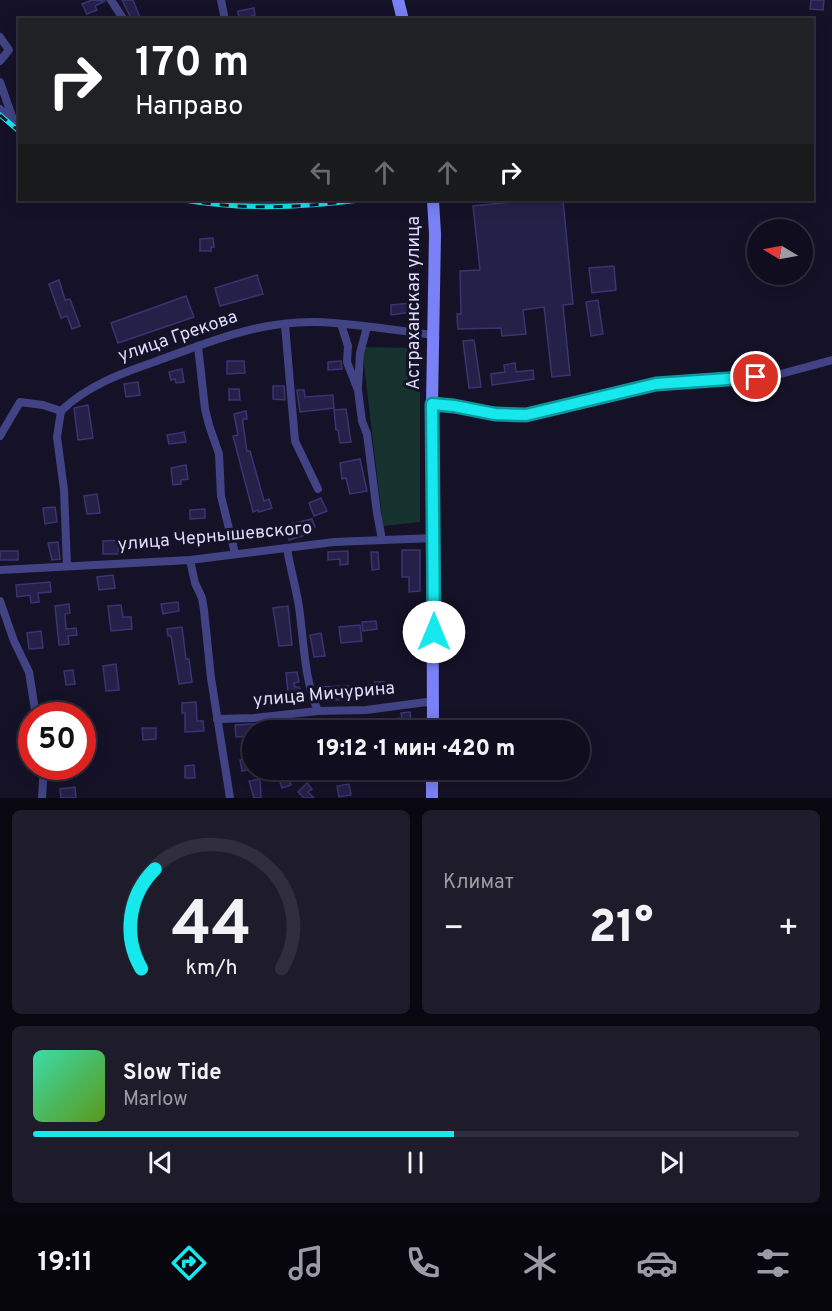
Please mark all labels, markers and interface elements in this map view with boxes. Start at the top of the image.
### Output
text: 170 m [135,38,249,91]
icon: right [36,42,114,120]
text: Направо [135,90,243,124]
icon: left [305,156,338,189]
icon: ahead [368,156,401,189]
icon: ahead [431,156,464,189]
icon: right [494,156,527,189]
street label: Астраханская улица [403,216,426,390]
north arrow [747,219,813,285]
map controls [747,219,813,285]
street label: улица Грекова [115,306,241,368]
pin [730,351,781,402]
icon: arrive [739,360,772,393]
street label: улица Чернышевского [117,517,313,557]
position arrow [402,600,466,664]
street label: улица Мичурина [252,677,396,713]
speed limit sign: 50 [18,702,96,780]
text: 19:12 · 1 мин · 420 m [317,736,515,763]
text: Климат [443,870,514,896]
text: 44 [171,888,251,967]
text: 21° [589,901,653,958]
text: − [443,909,464,951]
text: + [778,909,799,951]
text: km/h [185,955,237,982]
text: Slow Tide [123,1060,222,1087]
text: Marlow [123,1087,187,1113]
icon: previous [144,1146,177,1179]
icon: pause [399,1146,432,1179]
icon: next [655,1146,688,1179]
icon: directions [168,1242,210,1284]
icon: music [285,1242,327,1284]
icon: phone [402,1242,444,1284]
icon: climate [519,1242,561,1284]
icon: car [636,1242,678,1284]
icon: filters [752,1242,794,1284]
text: 19:11 [37,1246,93,1280]

